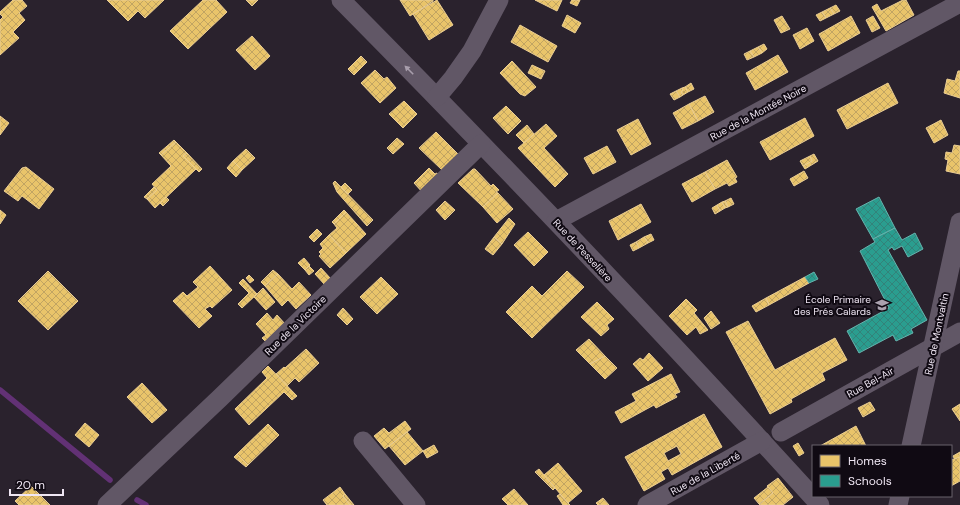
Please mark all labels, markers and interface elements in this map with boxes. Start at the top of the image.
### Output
one-way arrow [404,65,414,74]
street label: Rue de la Montée Noire [708,81,809,143]
street label: Rue de Pesselière [550,216,615,285]
street label: Rue de la Victoire [262,292,329,358]
street label: Rue de Montvaltin [921,292,952,376]
place label: École Primaire des Prés Calards [794,293,871,318]
school or university icon: École Primaire des Prés Calards [874,297,890,313]
street label: Rue Bel-Air [844,364,896,401]
legend [812,445,952,497]
street label: Rue de la Liberté [668,449,743,498]
text: Homes [848,453,887,469]
scale bar [10,471,63,497]
text: Schools [848,473,892,489]
text: 20 m [16,477,45,493]

